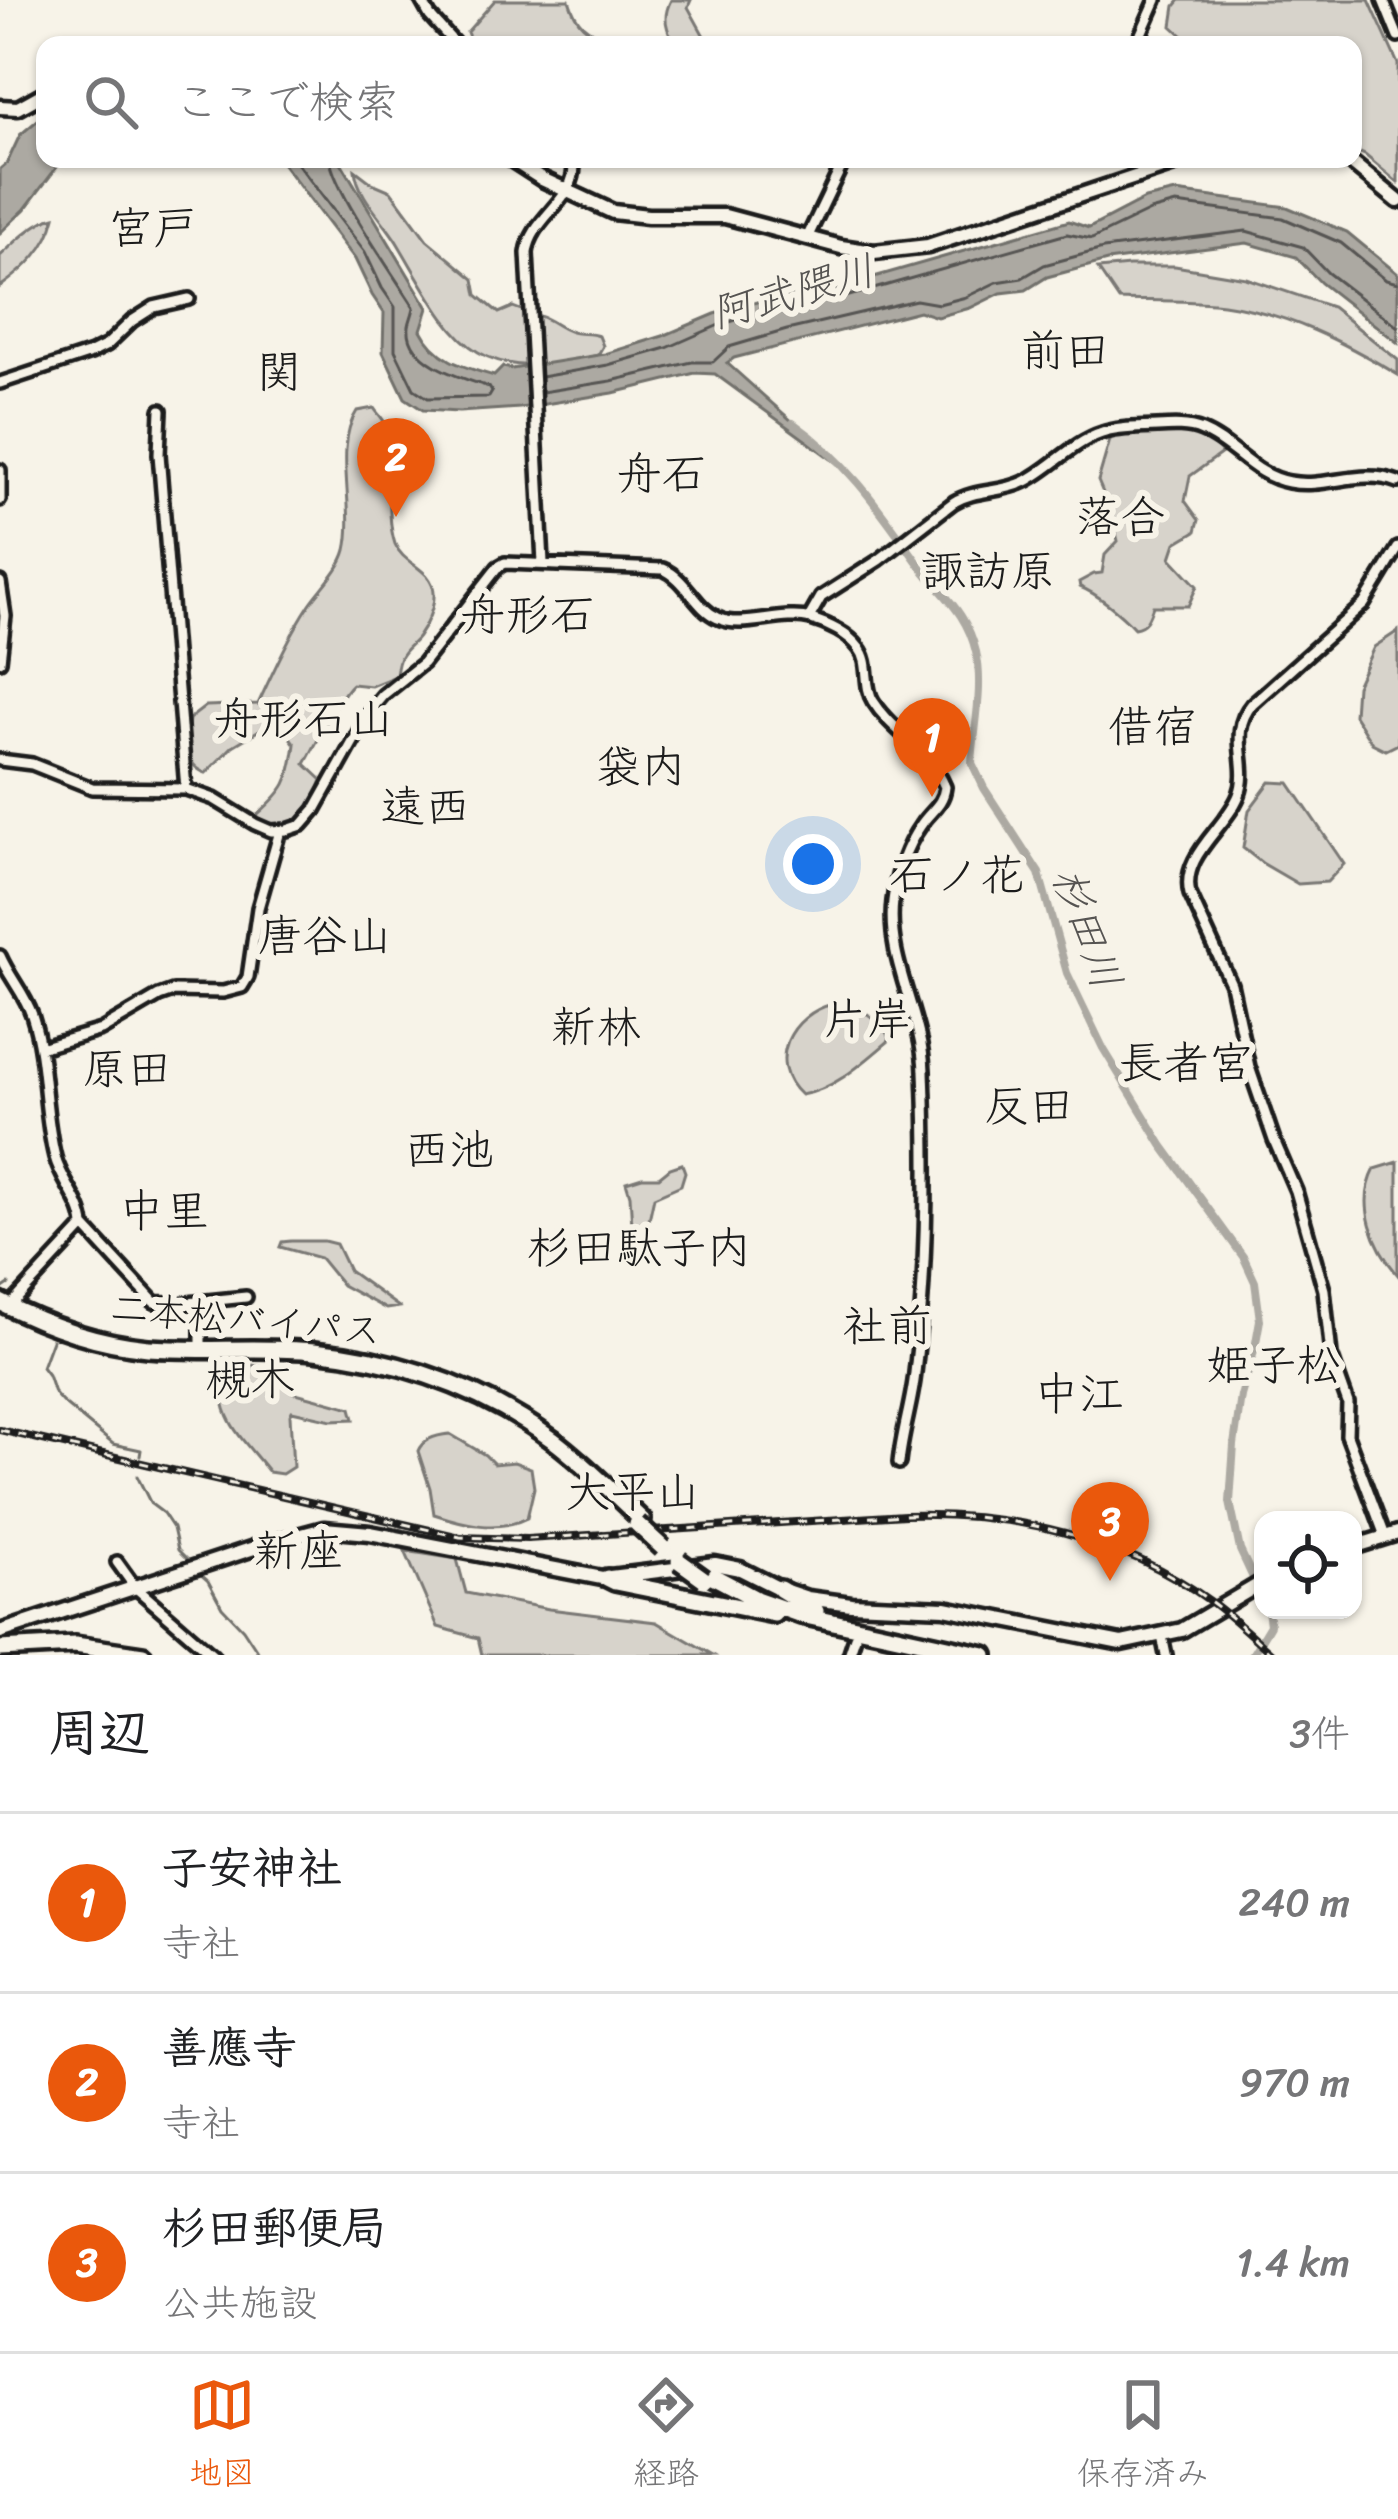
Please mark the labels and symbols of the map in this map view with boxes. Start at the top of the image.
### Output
district label: 宮戸 [108,188,198,268]
water label: 阿武隈川 [702,233,884,351]
district label: 前田 [1020,311,1110,391]
district label: 関 [256,332,302,412]
pin: 2 [357,418,435,517]
district label: 舟石 [617,434,707,514]
district label: 落合 [1075,477,1165,557]
district label: 諏訪原 [920,531,1056,611]
district label: 舟形石 [460,575,596,655]
district label: 舟形石山 [214,679,394,759]
district label: 借宿 [1108,687,1198,767]
pin: 1 [893,698,971,797]
district label: 袋内 [596,727,686,807]
district label: 遠西 [380,767,470,847]
your location [783,834,843,894]
district label: 石ノ花 [889,835,1025,915]
water label: 杉田川 [1031,856,1143,1000]
district label: 唐谷山 [257,896,393,976]
district label: 片岸 [822,979,912,1059]
district label: 新林 [551,987,641,1067]
district label: 長者宮 [1118,1023,1254,1103]
district label: 原田 [82,1029,172,1109]
district label: 反田 [984,1066,1074,1146]
district label: 西池 [404,1110,494,1190]
district label: 中里 [119,1171,209,1251]
district label: 杉田駄子内 [526,1208,752,1288]
street label: 二本松バイパス [107,1273,385,1365]
district label: 社前 [842,1286,932,1366]
district label: 姫子松 [1206,1325,1342,1405]
district label: 槻木 [205,1340,295,1420]
district label: 中江 [1034,1354,1124,1434]
district label: 大平山 [565,1452,701,1532]
pin: 3 [1071,1482,1149,1581]
district label: 新座 [254,1511,344,1591]

